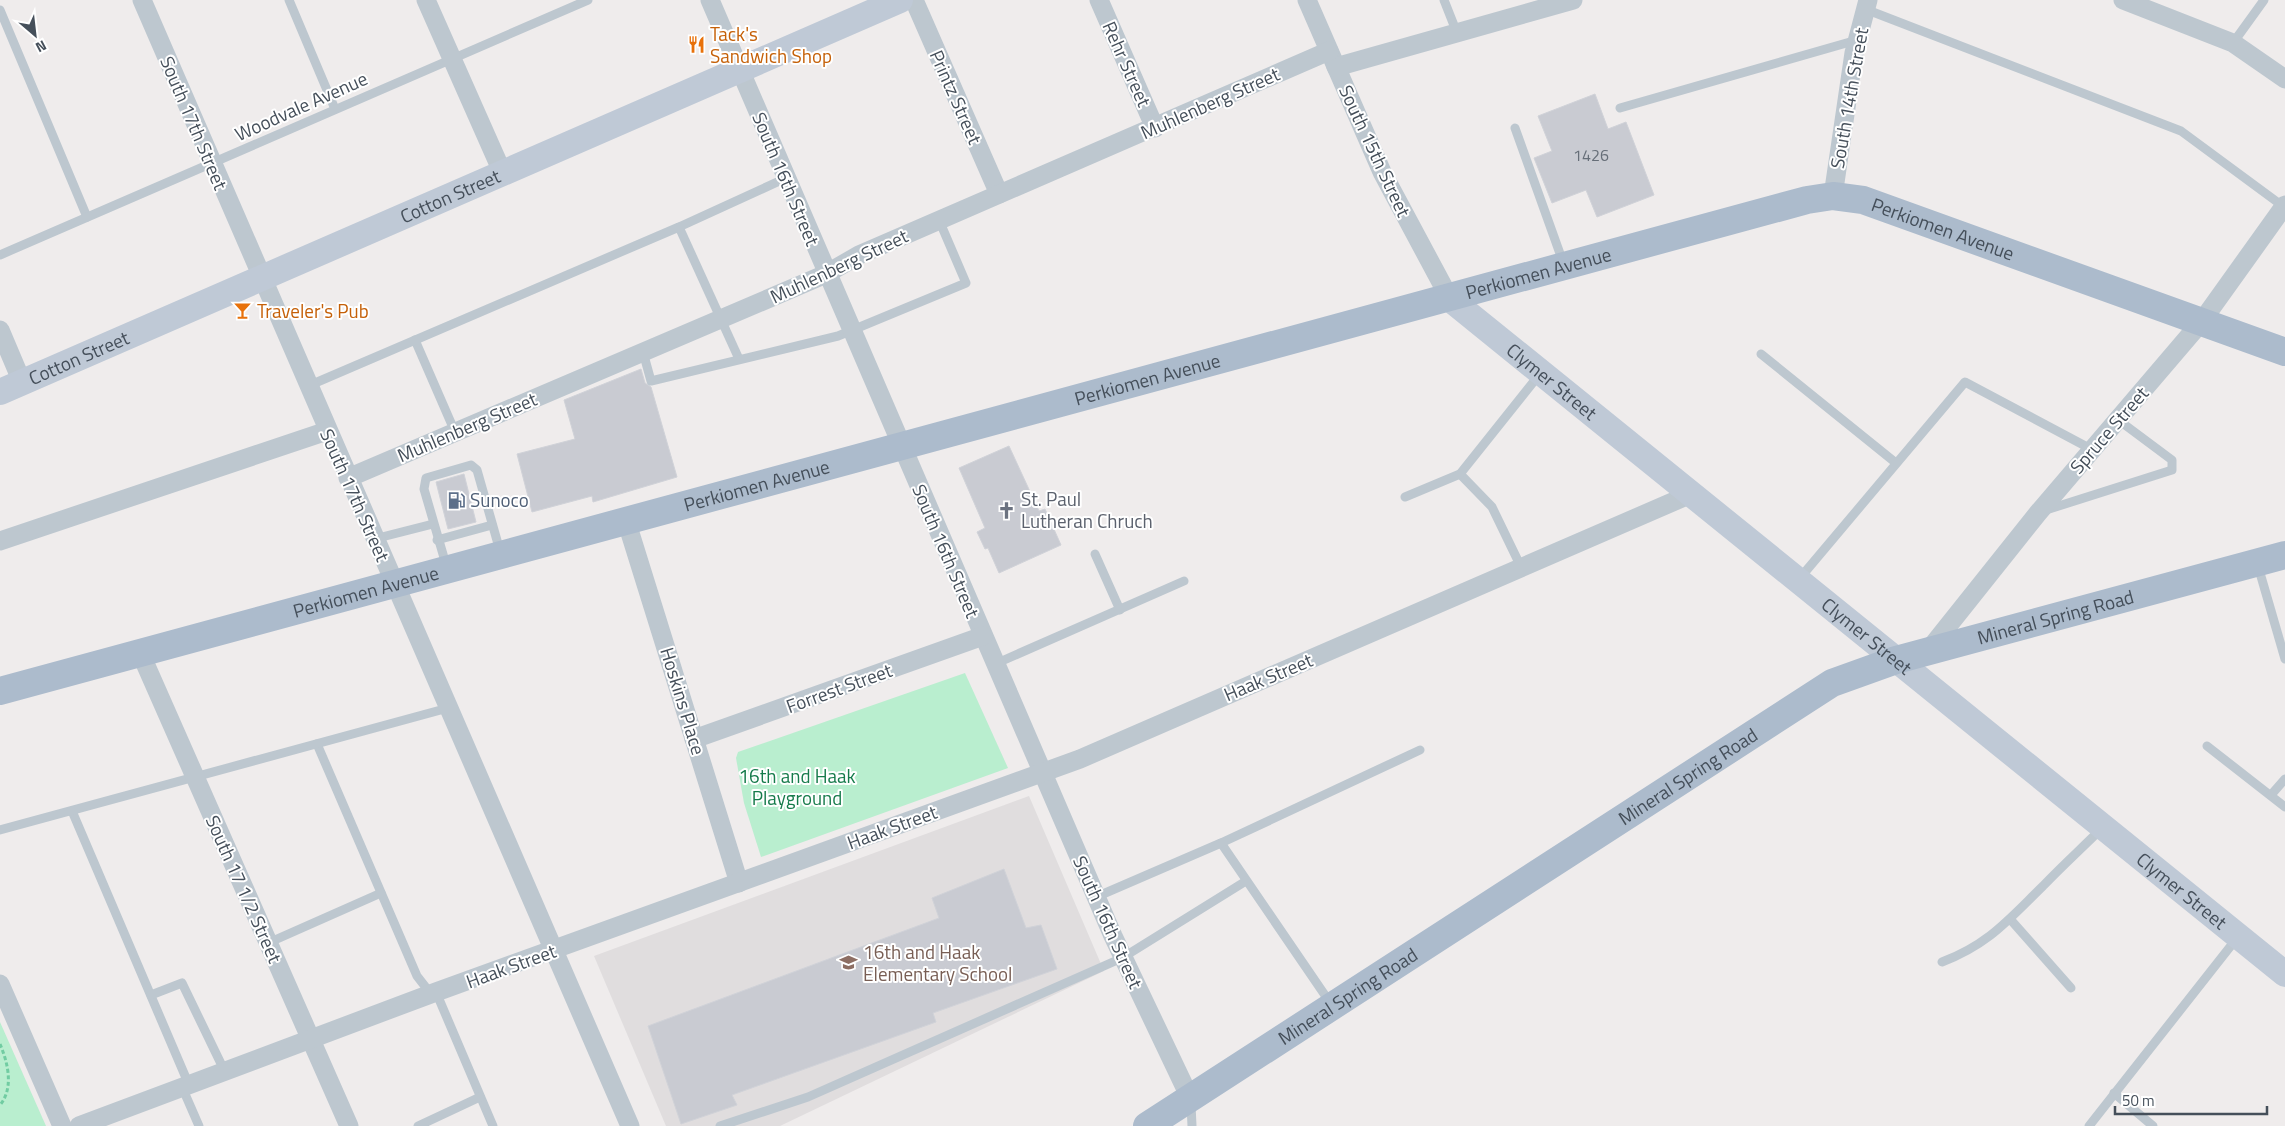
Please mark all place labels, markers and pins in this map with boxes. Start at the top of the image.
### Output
place label: Tack's Sandwich Shop [710,19,832,70]
restaurant icon: Tack's Sandwich Shop [686,35,706,55]
place label: Traveler's Pub [257,296,369,325]
bar icon: Traveler's Pub [233,301,253,321]
place label: St. Paul Lutheran Chruch [1021,484,1153,535]
place label: Sunoco [470,485,529,514]
fuel station icon: Sunoco [446,490,466,510]
church icon: St. Paul Lutheran Chruch [997,500,1017,520]
place label: 16th and Haak Elementary School [863,937,1012,988]
school or university icon: 16th and Haak Elementary School [839,953,859,973]

